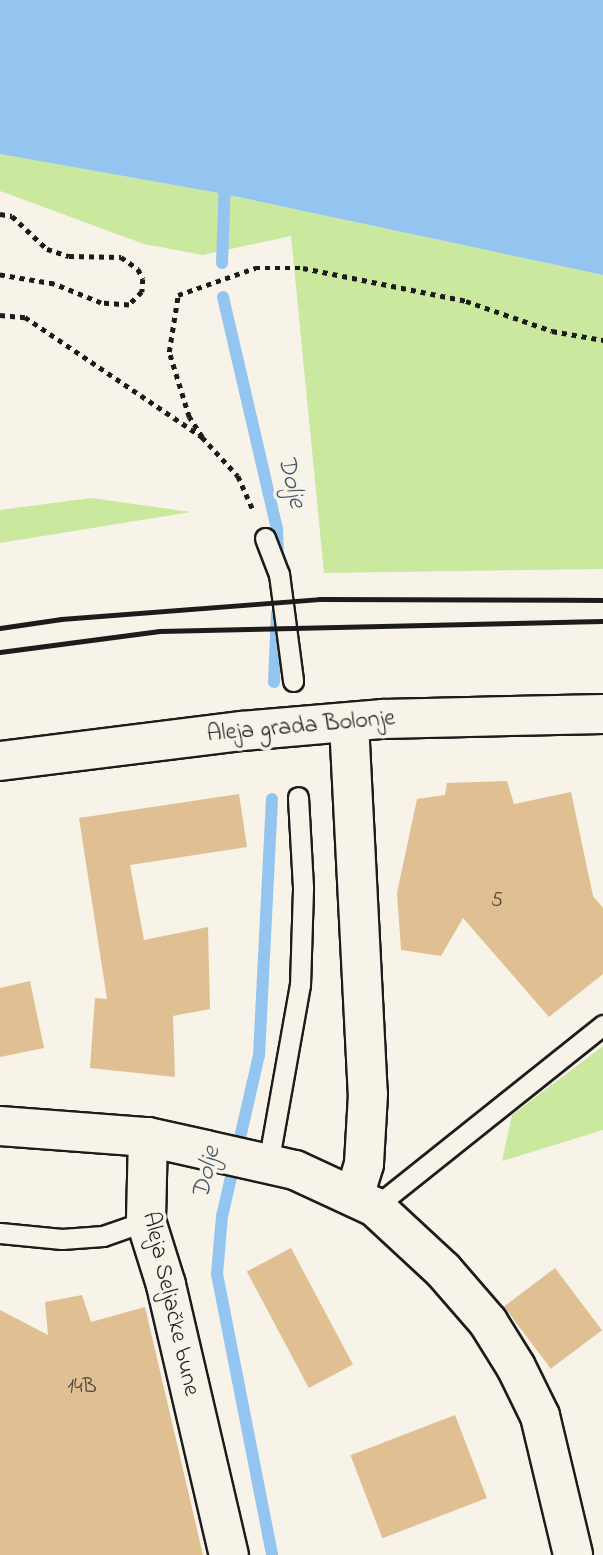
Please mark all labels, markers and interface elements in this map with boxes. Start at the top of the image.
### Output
water label: Dolje [269,453,311,511]
street label: Aleja grada Bolonje [206,704,396,750]
house number: 5 [491,888,503,914]
water label: Dolje [187,1144,229,1202]
street label: Aleja Seljačke bune [135,1209,205,1399]
house number: 14B [67,1374,97,1400]

